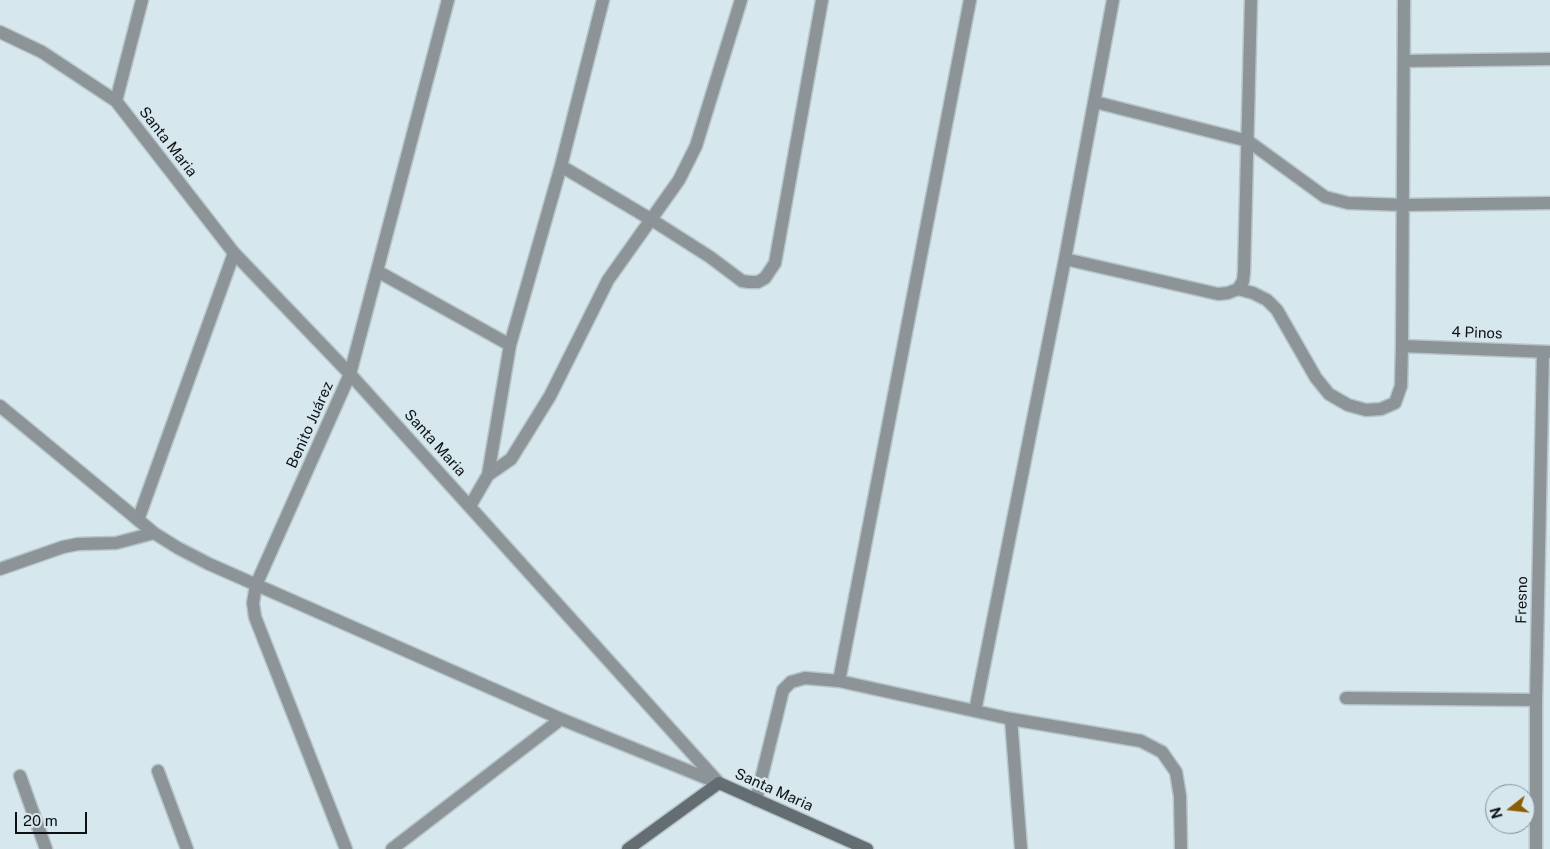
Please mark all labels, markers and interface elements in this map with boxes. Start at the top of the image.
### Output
street label: Santa Maria [135,103,201,181]
street label: 4 Pinos [1451,323,1503,343]
street label: Benito Juárez [283,379,337,471]
street label: Santa Maria [400,406,470,480]
street label: Fresno [1513,576,1531,624]
street label: Santa Maria [732,765,816,815]
north arrow [1485,784,1535,834]
scale bar [18,802,90,834]
text: N [1487,805,1506,820]
text: 20 m [23,812,58,829]

